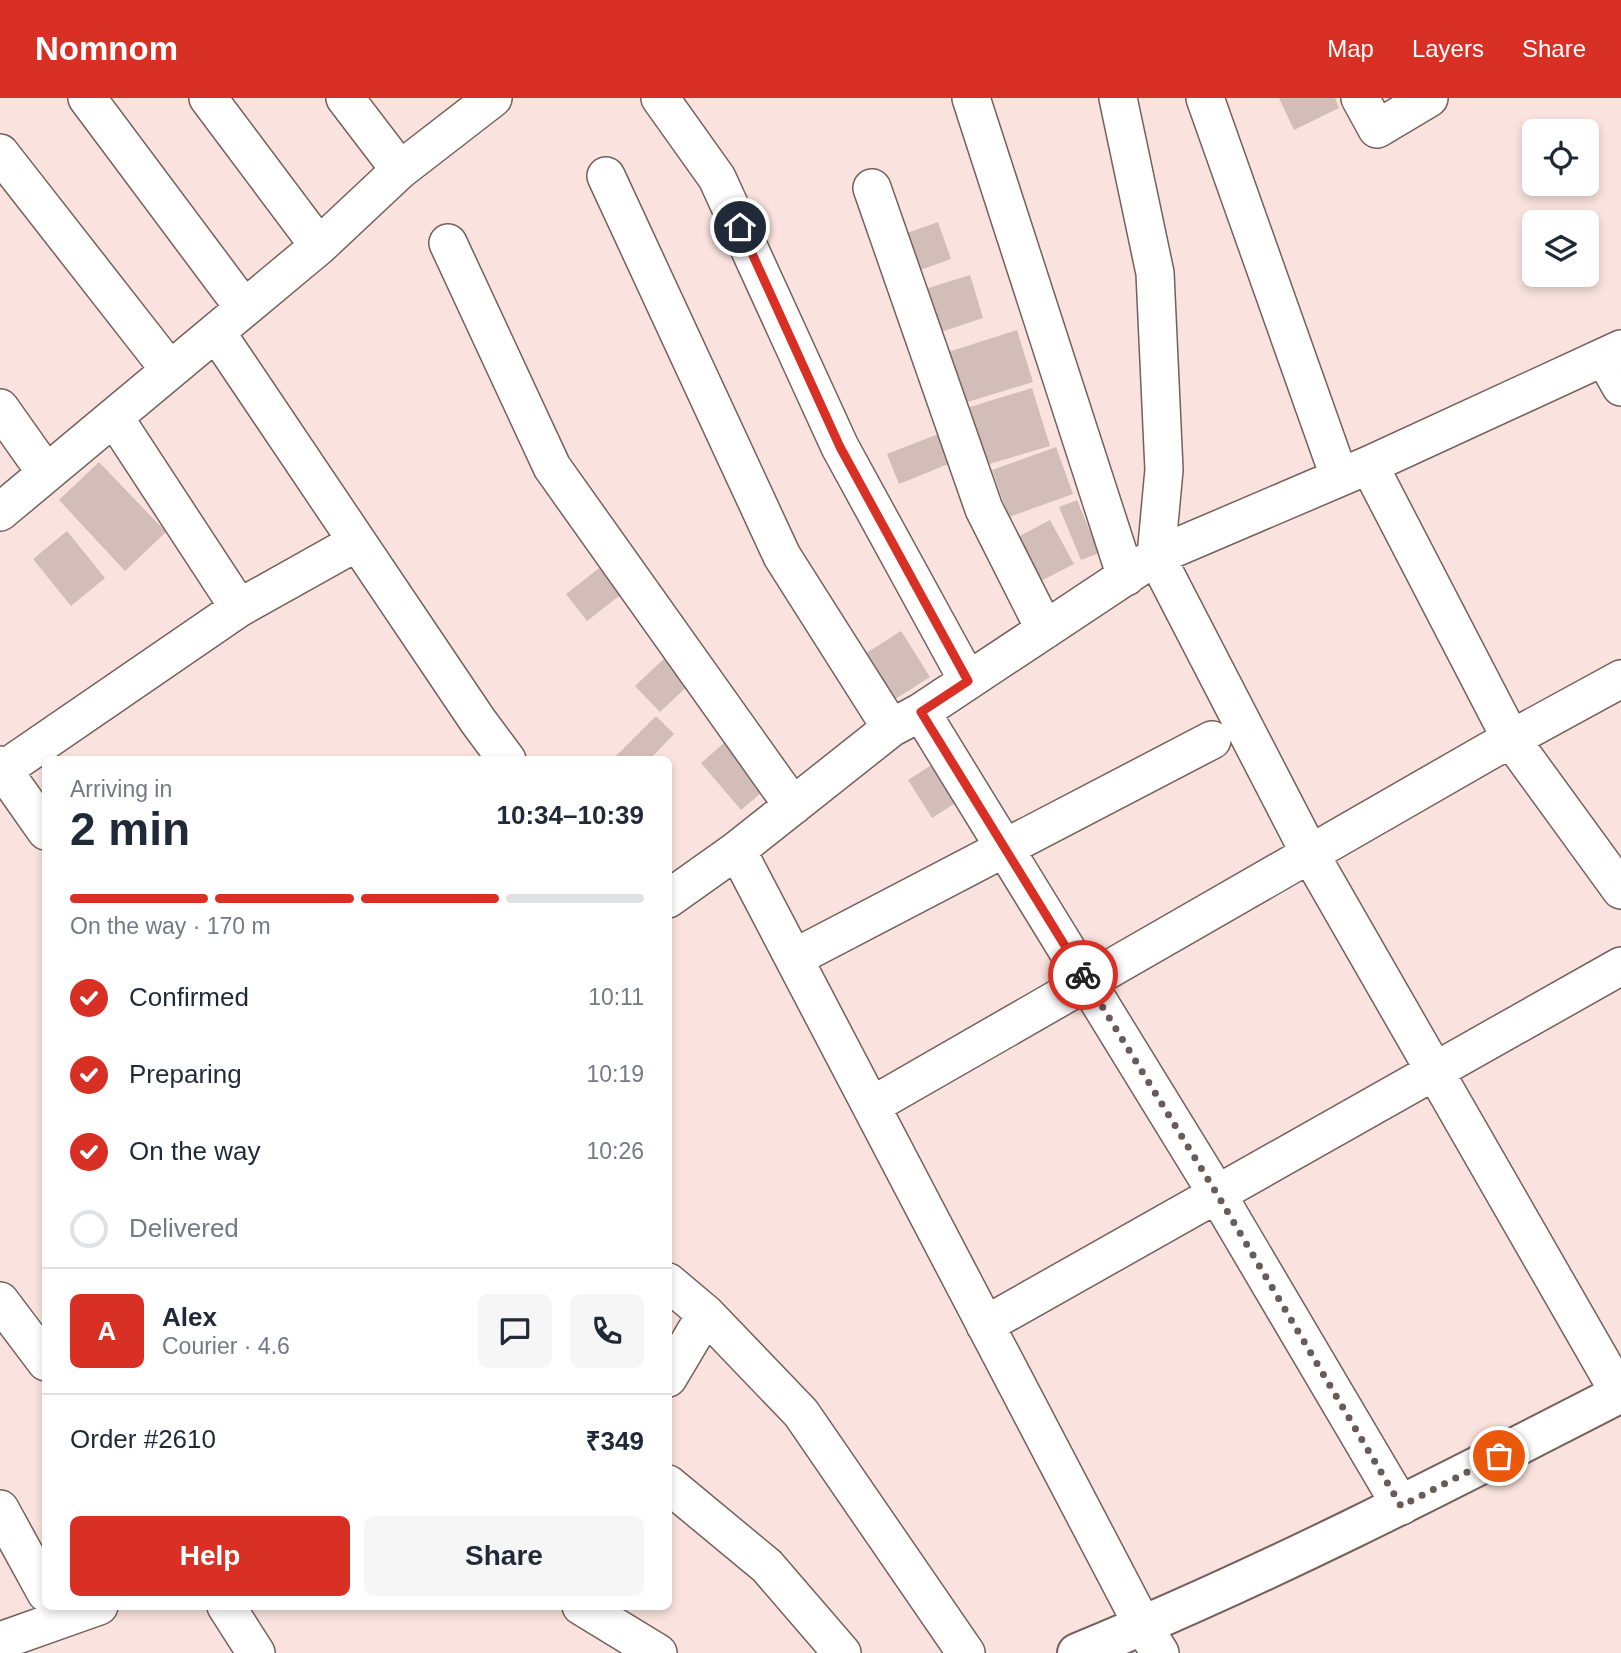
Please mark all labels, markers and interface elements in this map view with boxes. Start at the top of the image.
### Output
text: Nomnom [35,30,178,67]
text: Map [1327,35,1374,62]
text: Layers [1412,35,1484,62]
text: Share [1522,35,1586,62]
map controls [1522,119,1599,287]
button: locate [1522,119,1599,196]
pin [710,197,770,257]
icon: home [721,208,759,246]
button: layers [1522,210,1599,287]
text: Arriving in [70,776,172,802]
text: 10:34–10:39 [497,800,644,830]
text: 2 min [70,803,190,855]
text: On the way · 170 m [70,913,271,939]
courier [1048,940,1118,1010]
icon: bike [1064,956,1102,994]
icon: check [70,979,108,1017]
text: Confirmed [129,982,249,1012]
text: 10:11 [588,984,644,1010]
icon: check [70,1056,108,1094]
text: Preparing [129,1059,242,1089]
text: 10:19 [586,1061,644,1087]
icon: check [70,1133,108,1171]
text: On the way [129,1136,261,1166]
text: 10:26 [586,1138,644,1164]
text: Delivered [129,1213,239,1243]
button: chat [478,1294,552,1368]
button: phone [570,1294,644,1368]
text: Alex [162,1302,217,1332]
text: A [98,1316,116,1346]
text: Courier · 4.6 [162,1333,290,1359]
text: Order #2610 [70,1424,216,1454]
text: ₹349 [586,1426,644,1456]
pin [1469,1426,1529,1486]
icon: bag [1480,1437,1518,1475]
button: Help [70,1516,350,1596]
button: Share [364,1516,644,1596]

